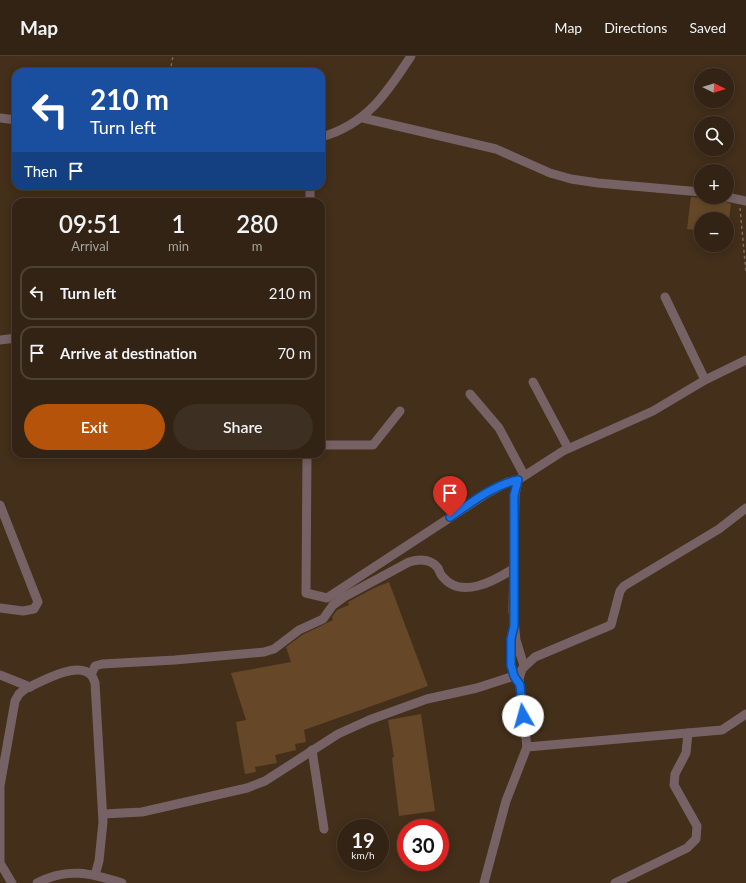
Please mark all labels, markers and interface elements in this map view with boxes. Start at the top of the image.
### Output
text: Map [20,16,58,39]
text: Map [555,19,582,36]
text: Directions [604,19,667,36]
text: Saved [689,19,726,36]
north arrow [694,68,734,108]
map controls [694,68,734,252]
text: 210 m [90,82,169,116]
icon: left [24,84,76,136]
text: Turn left [90,116,156,138]
button: search [694,116,734,156]
icon: arrive [65,160,87,182]
text: Then [24,162,57,180]
button: + [694,164,734,204]
text: 09:51 [59,209,121,238]
text: 1 [172,209,185,238]
text: 280 [236,209,278,238]
button: − [694,212,734,252]
text: Arrival [71,238,109,254]
text: min [168,238,189,254]
text: m [252,238,262,254]
icon: left [26,282,48,304]
text: Turn left [60,284,116,302]
text: 210 m [269,284,311,302]
icon: arrive [26,342,48,364]
text: Arrive at destination [60,344,197,362]
text: 70 m [277,344,311,362]
button: Exit [24,404,165,450]
button: Share [173,404,313,450]
pin [433,476,467,517]
icon: arrive [439,482,461,504]
position arrow [502,695,544,737]
speed limit sign: 30 [397,819,449,871]
text: 19 [351,828,375,852]
text: km/h [351,849,375,861]

